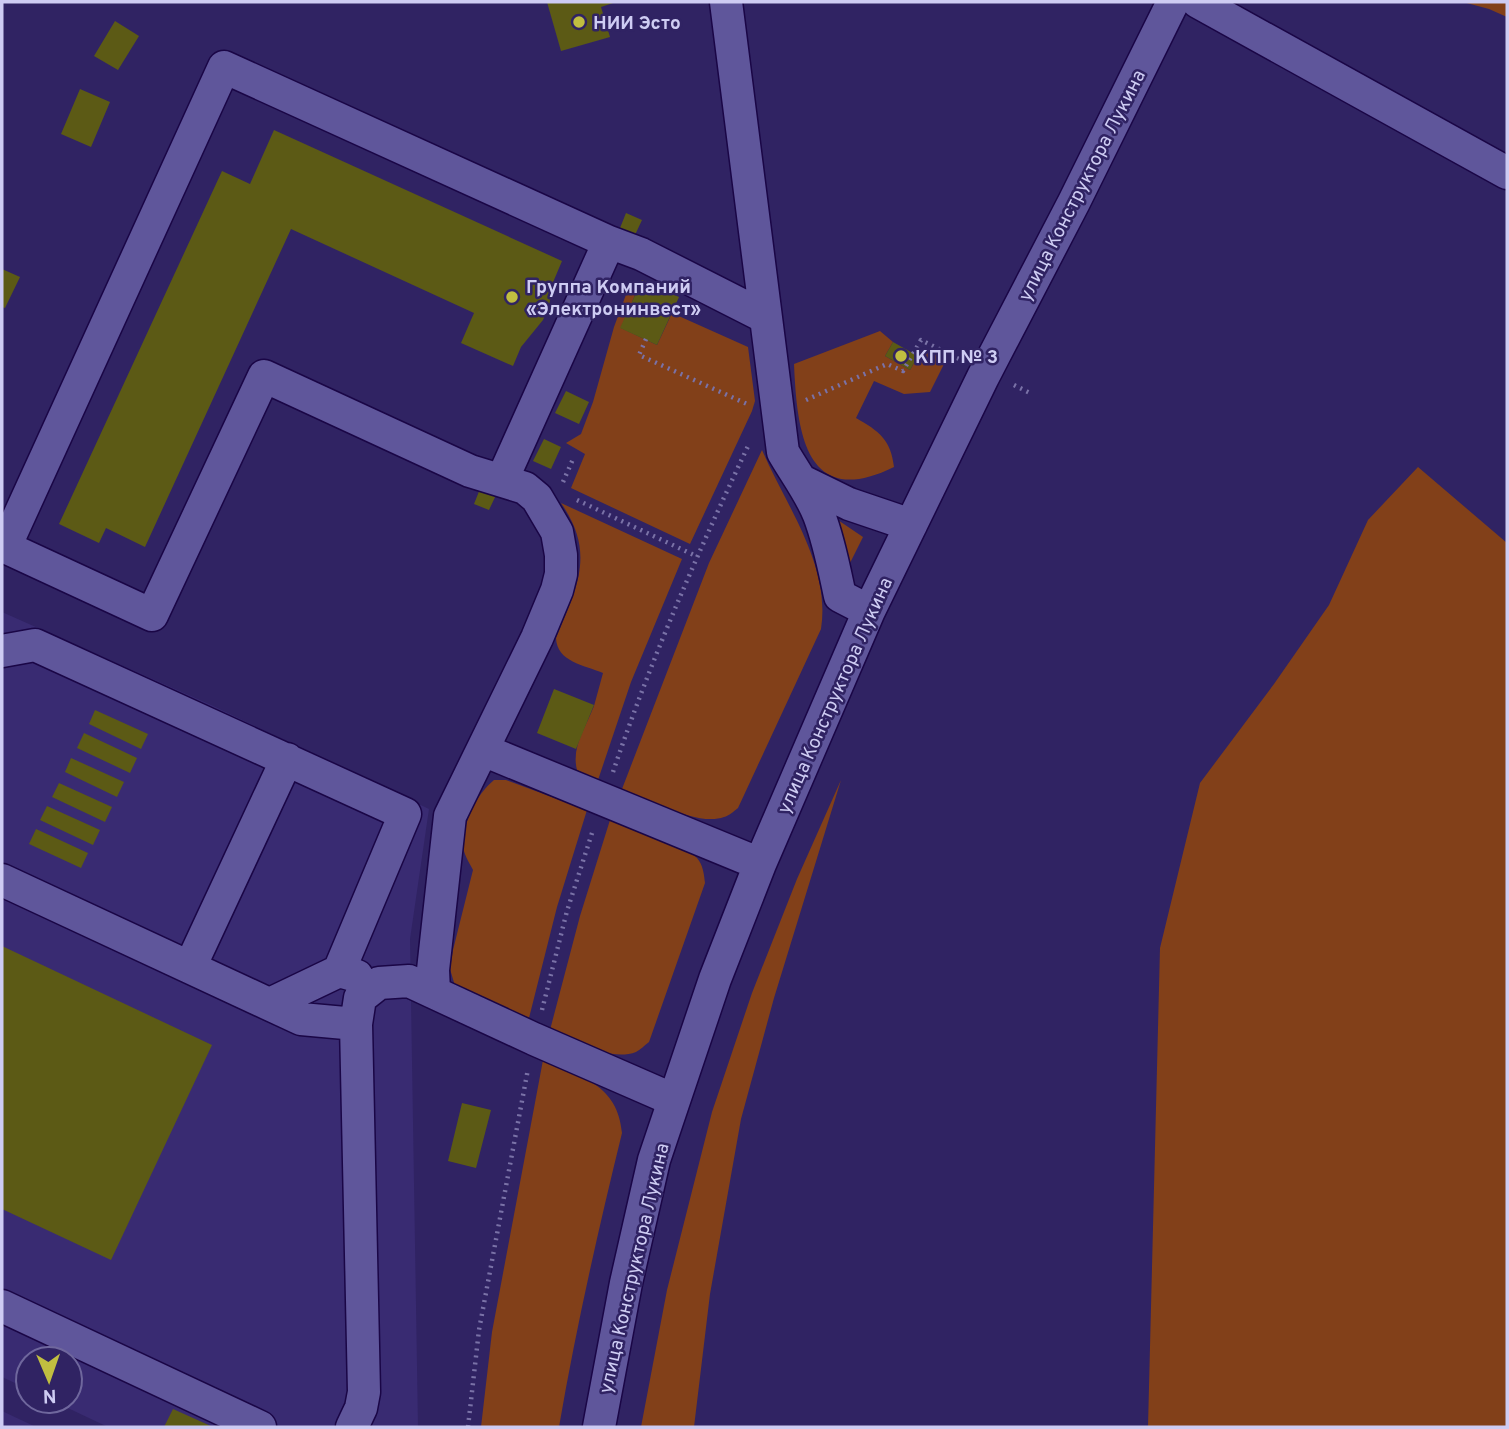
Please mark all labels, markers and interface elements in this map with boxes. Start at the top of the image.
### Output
place label: НИИ Эсто [593,12,681,36]
marker: НИИ Эсто [571,14,587,30]
street label: улица Конструктора Лукина [1014,66,1152,306]
place label: Группа Компаний «Электронинвест» [526,276,702,322]
marker: Группа Компаний «Электронинвест» [504,289,520,305]
place label: КПП № 3 [915,346,998,370]
marker: КПП № 3 [893,348,909,364]
street label: улица Конструктора Лукина [773,574,899,818]
street label: улица Конструктора Лукина [594,1141,675,1396]
north arrow [14,1345,84,1415]
text: N [42,1383,57,1407]

